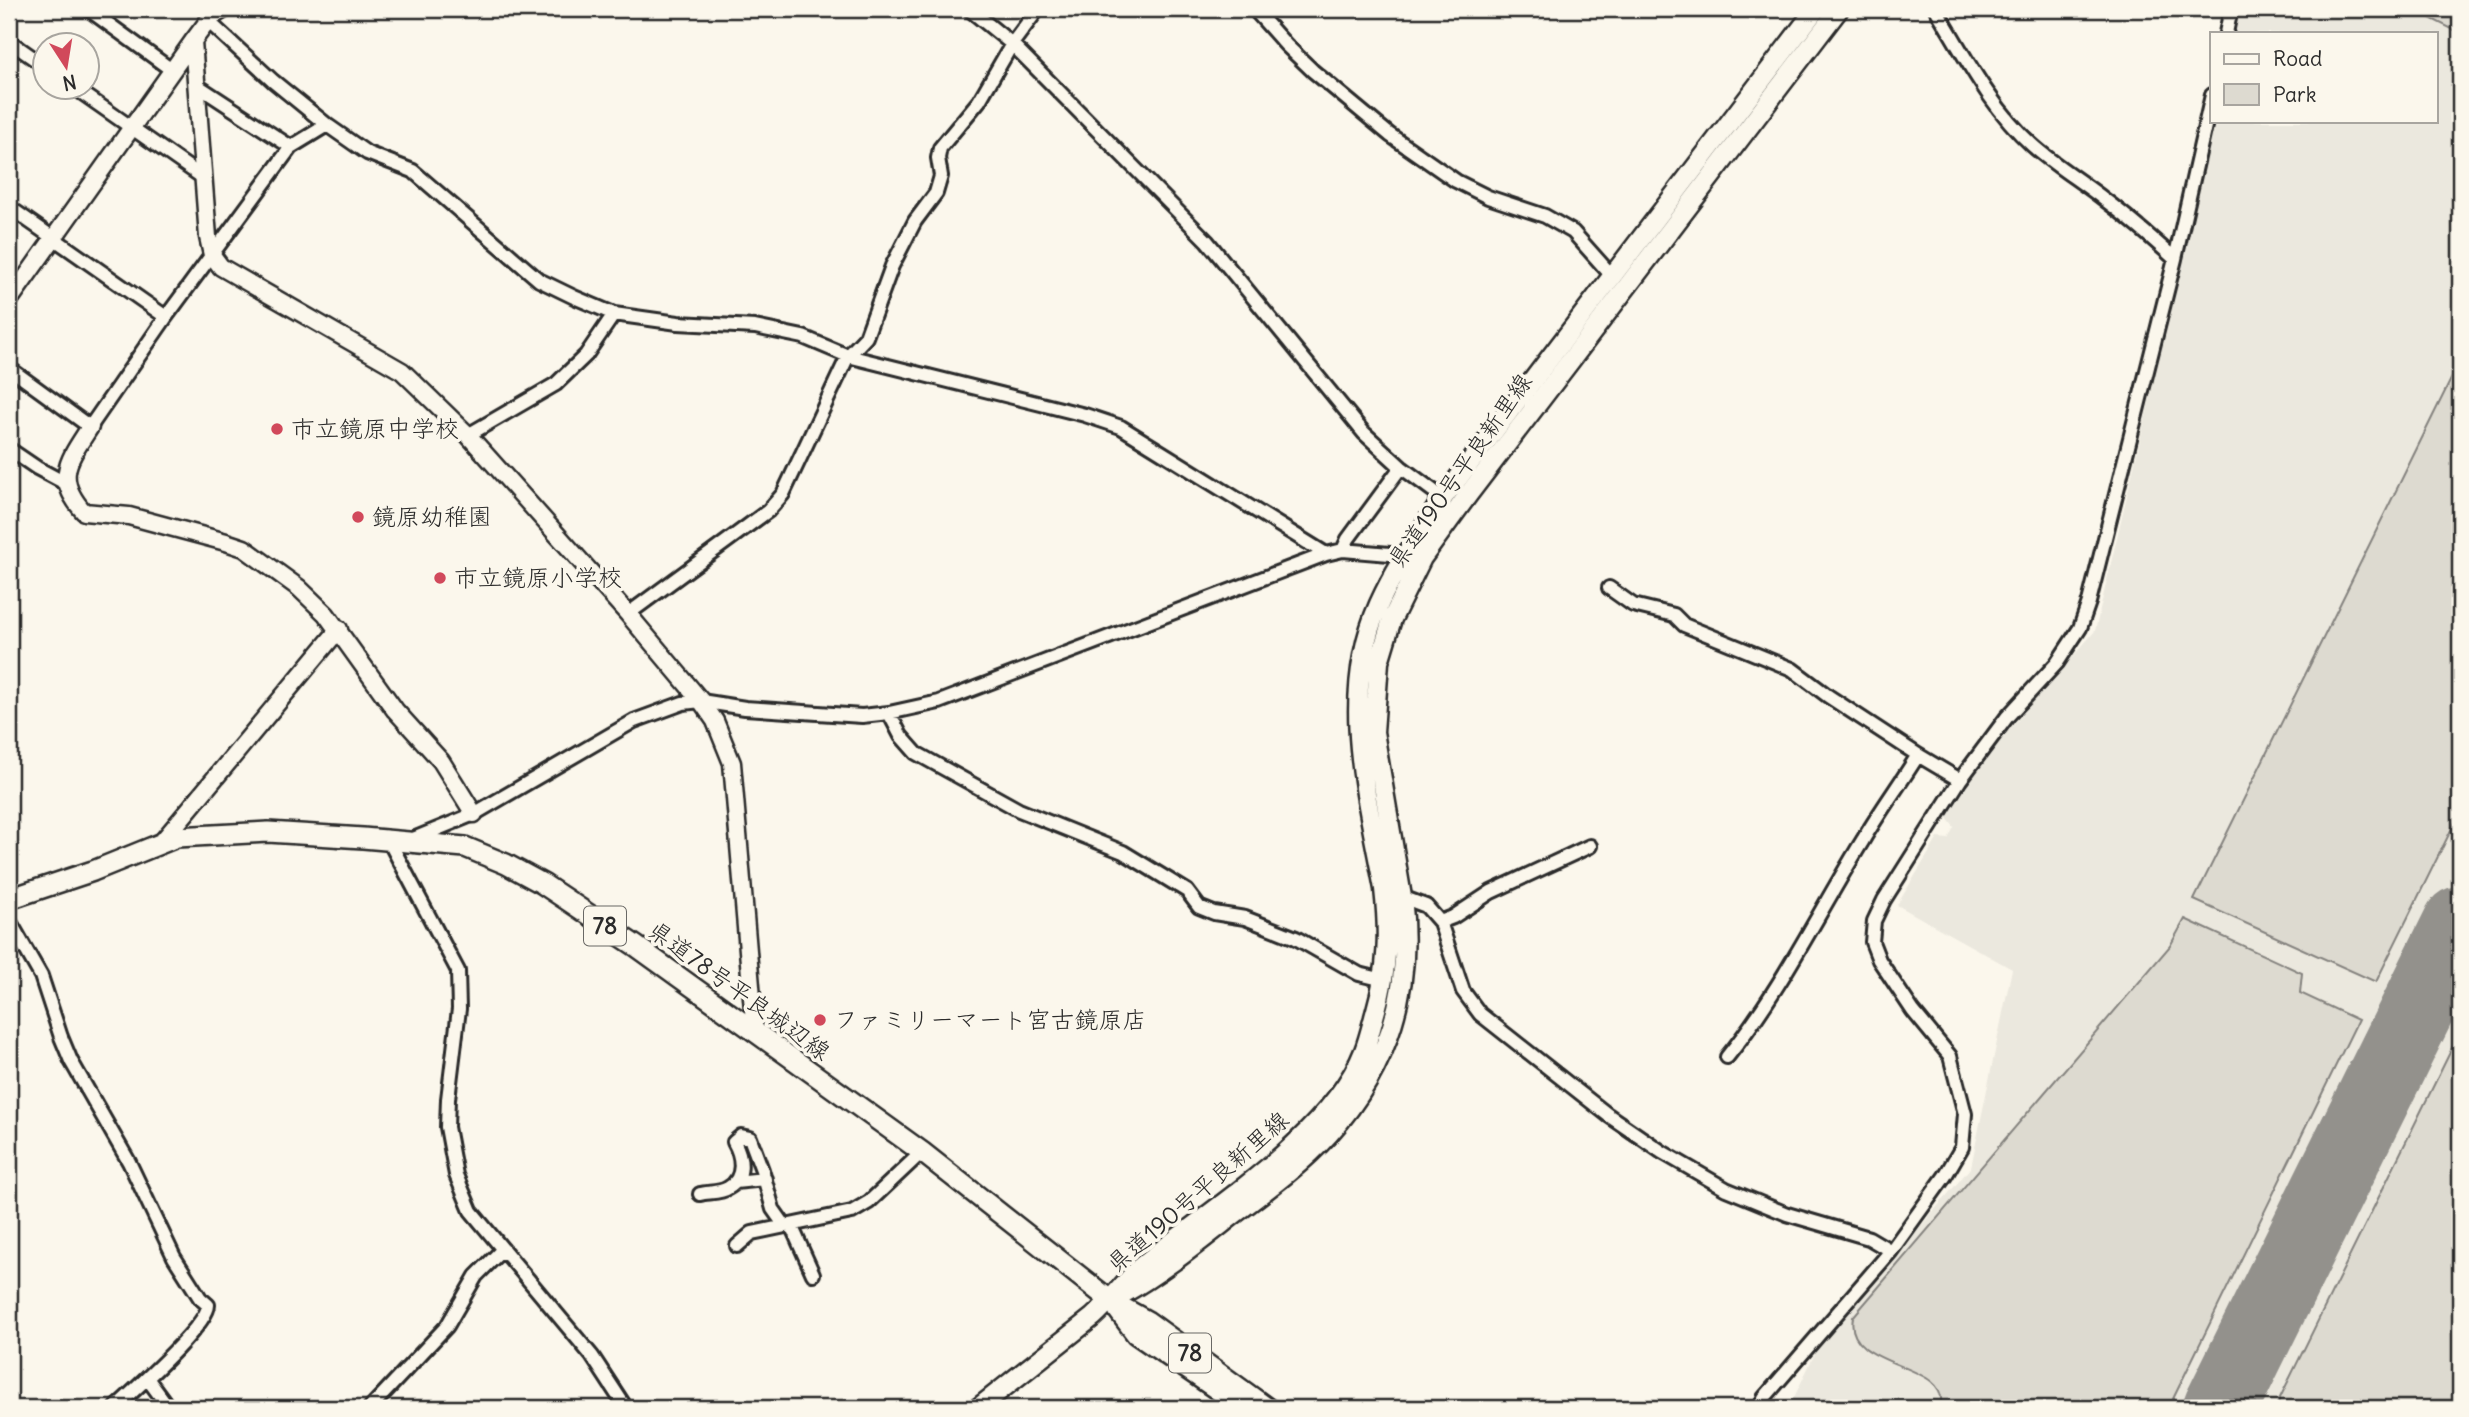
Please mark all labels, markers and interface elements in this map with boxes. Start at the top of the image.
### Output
north arrow [32,32,102,102]
legend [2210,32,2438,122]
text: Road [2273,45,2322,72]
text: N [61,70,78,96]
text: Park [2273,81,2316,108]
street label: 県道190号平良新里線 [1381,367,1538,574]
place label: 市立鏡原中学校 [291,413,459,443]
marker: 市立鏡原中学校 [269,421,285,437]
place label: 鏡原幼稚園 [372,501,492,531]
marker: 鏡原幼稚園 [350,509,366,525]
place label: 市立鏡原小学校 [454,562,622,592]
marker: 市立鏡原小学校 [432,570,448,586]
road number: 78 [584,906,626,945]
street label: 県道78号平良城辺線 [643,914,836,1066]
place label: ファミリーマート宮古鏡原店 [834,1004,1146,1034]
marker: ファミリーマート宮古鏡原店 [812,1012,828,1028]
street label: 県道190号平良新里線 [1100,1104,1294,1278]
road number: 78 [1169,1334,1211,1372]

